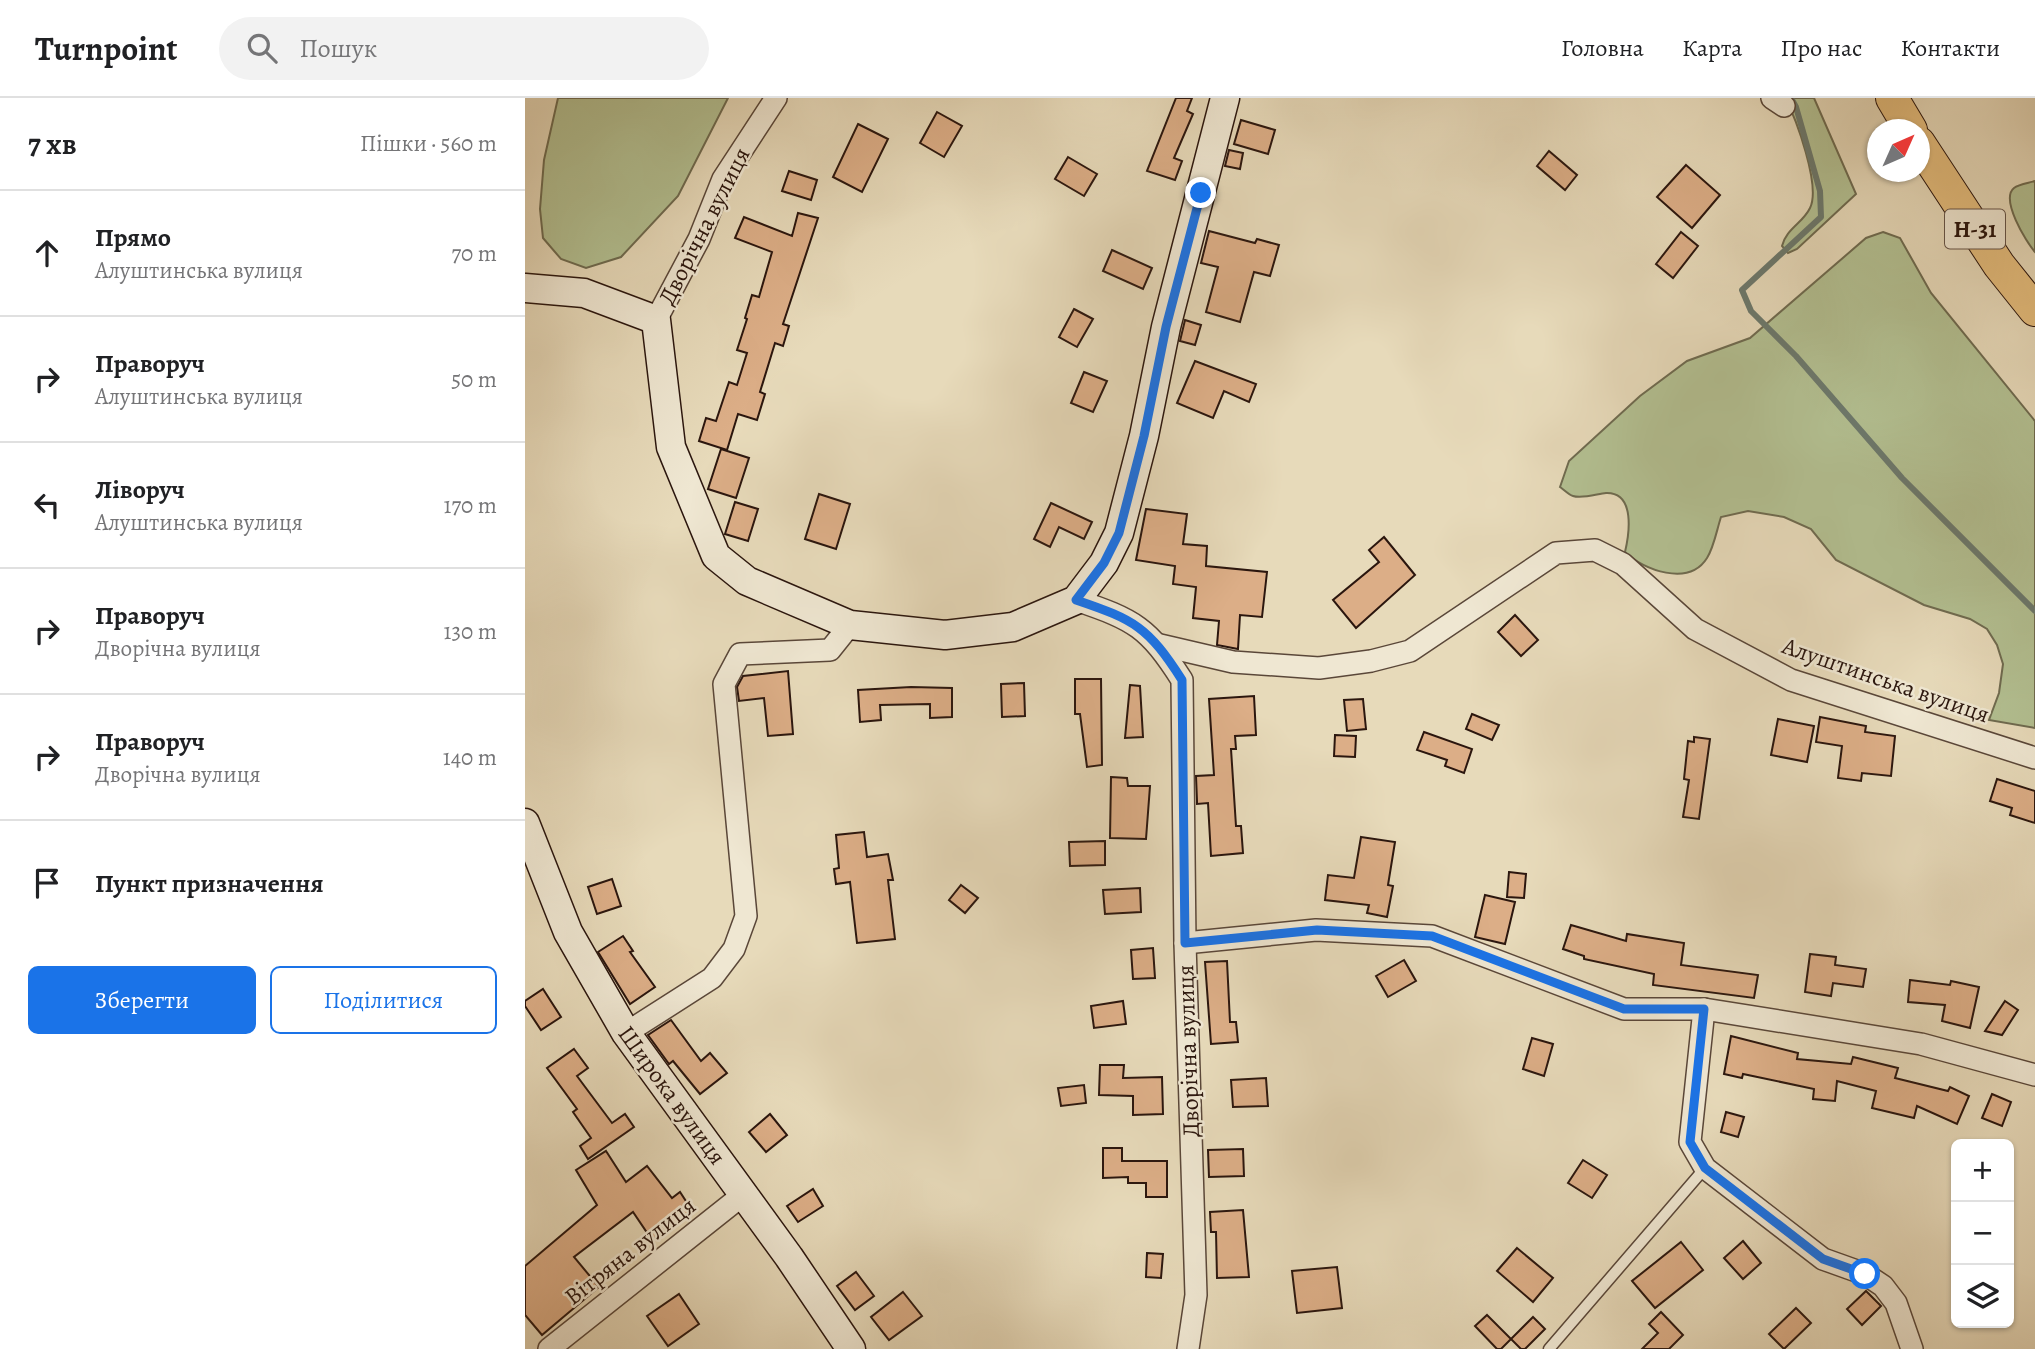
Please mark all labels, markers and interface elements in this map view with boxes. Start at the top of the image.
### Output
search box [219,17,709,80]
text: Turnpoint [35,26,177,71]
icon: search [243,29,281,67]
text: Пошук [299,31,377,66]
text: Головна [1561,32,1644,64]
text: Карта [1682,32,1742,64]
text: Про нас [1780,32,1862,64]
text: Контакти [1900,32,2000,64]
north arrow [1867,119,1930,182]
text: 7 хв [28,124,77,164]
text: Пішки · 560 m [360,128,497,159]
street label: Дворічна вулиця [651,142,757,310]
route end [1185,177,1216,208]
road number: Н-31 [1945,210,2005,248]
text: Прямо [95,220,171,255]
icon: ahead [28,234,66,272]
text: 70 m [451,238,497,269]
text: Алуштинська вулиця [95,255,303,286]
text: Праворуч [95,346,205,381]
icon: right [28,360,66,398]
text: 50 m [451,364,497,395]
text: Алуштинська вулиця [95,381,303,412]
text: Ліворуч [95,472,185,507]
icon: left [28,486,66,524]
text: 170 m [444,490,497,521]
text: Алуштинська вулиця [95,507,303,538]
text: Праворуч [95,598,205,633]
icon: right [28,612,66,650]
text: 130 m [444,616,497,647]
street label: Алуштинська вулиця [1777,629,1994,730]
text: Дворічна вулиця [95,633,261,664]
text: Праворуч [95,724,205,759]
icon: right [28,738,66,776]
text: 140 m [443,742,497,773]
text: Дворічна вулиця [95,759,261,790]
icon: arrive [28,864,66,902]
text: Пункт призначення [95,866,324,901]
street label: Дворічна вулиця [1169,964,1207,1138]
button: Зберегти [28,966,256,1034]
button: Поділитися [270,966,497,1034]
street label: Широка вулиця [611,1019,733,1171]
map controls [1951,1139,2014,1328]
button: + [1951,1139,2014,1202]
street label: Вітряна вулиця [558,1190,702,1312]
button: − [1951,1202,2014,1265]
route start [1849,1258,1880,1289]
button: layers [1951,1265,2014,1328]

